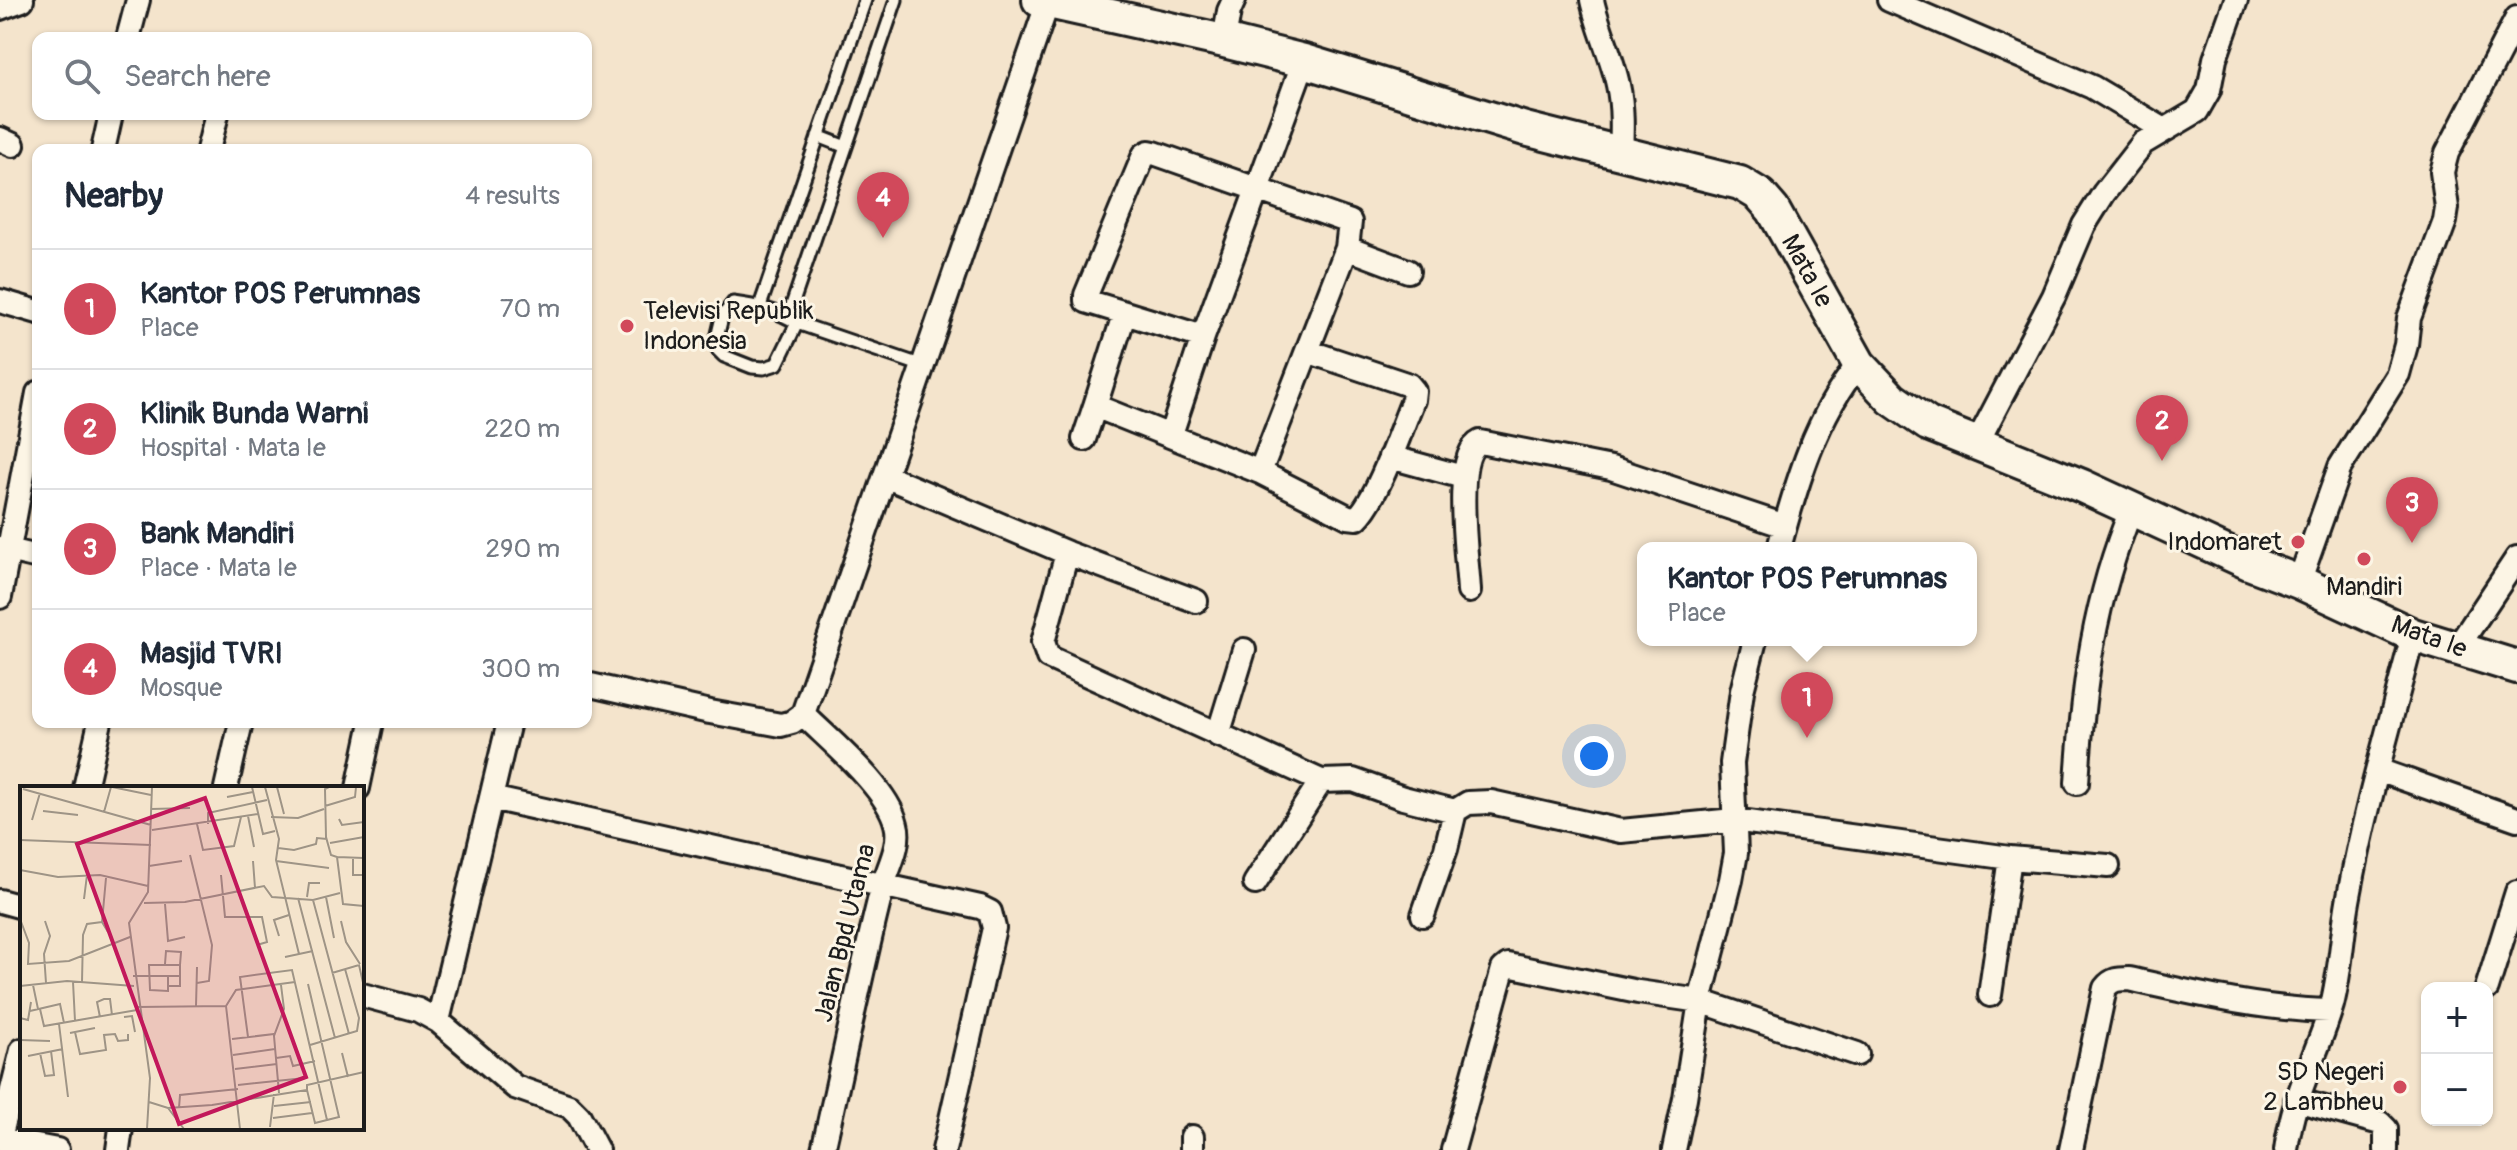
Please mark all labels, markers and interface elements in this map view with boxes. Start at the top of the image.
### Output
search box [32,32,592,120]
icon: search [60,54,104,98]
text: Search here [124,58,271,95]
pin: 4 [857,172,909,238]
text: Nearby [64,175,163,218]
text: 4 results [465,180,560,212]
street label: Mata Ie [1774,229,1840,313]
text: Kantor POS Perumnas [140,275,420,312]
text: 1 [85,293,95,325]
text: 70 m [500,293,560,325]
place label: Televisi Republik Indonesia [643,295,814,357]
text: Place [140,312,199,344]
marker: Televisi Republik Indonesia [618,317,636,335]
text: Klinik Bunda Warni [140,395,368,432]
pin: 2 [2136,395,2188,461]
text: 2 [83,413,97,445]
text: 220 m [484,413,560,445]
text: Hospital · Mata Ie [140,432,326,464]
pin: 3 [2386,477,2438,543]
text: Bank Mandiri [140,515,294,552]
place label: Indomaret [2167,526,2283,558]
text: 3 [83,533,97,565]
text: 290 m [486,533,560,565]
marker: Indomaret [2289,533,2307,551]
popup [1637,542,1977,646]
marker: Mandiri [2355,550,2373,568]
text: Place · Mata Ie [140,552,297,584]
text: Kantor POS Perumnas [1667,560,1947,597]
place label: Mandiri [2326,571,2402,603]
text: Place [1667,597,1726,629]
street label: Mata Ie [2387,609,2471,666]
text: Masjid TVRI [140,635,283,672]
text: 4 [82,653,98,685]
text: 300 m [481,653,560,685]
text: Mosque [140,672,222,704]
pin: 1 [1781,672,1833,738]
your location [1574,736,1614,776]
inset map [20,786,364,1130]
street label: Jalan Bpd Utama [807,840,883,1026]
map controls [2421,982,2493,1126]
button: + [2421,982,2493,1054]
button: − [2421,1054,2493,1126]
place label: SD Negeri 2 Lambheu [2263,1056,2384,1118]
marker: SD Negeri 2 Lambheu [2391,1078,2409,1096]

